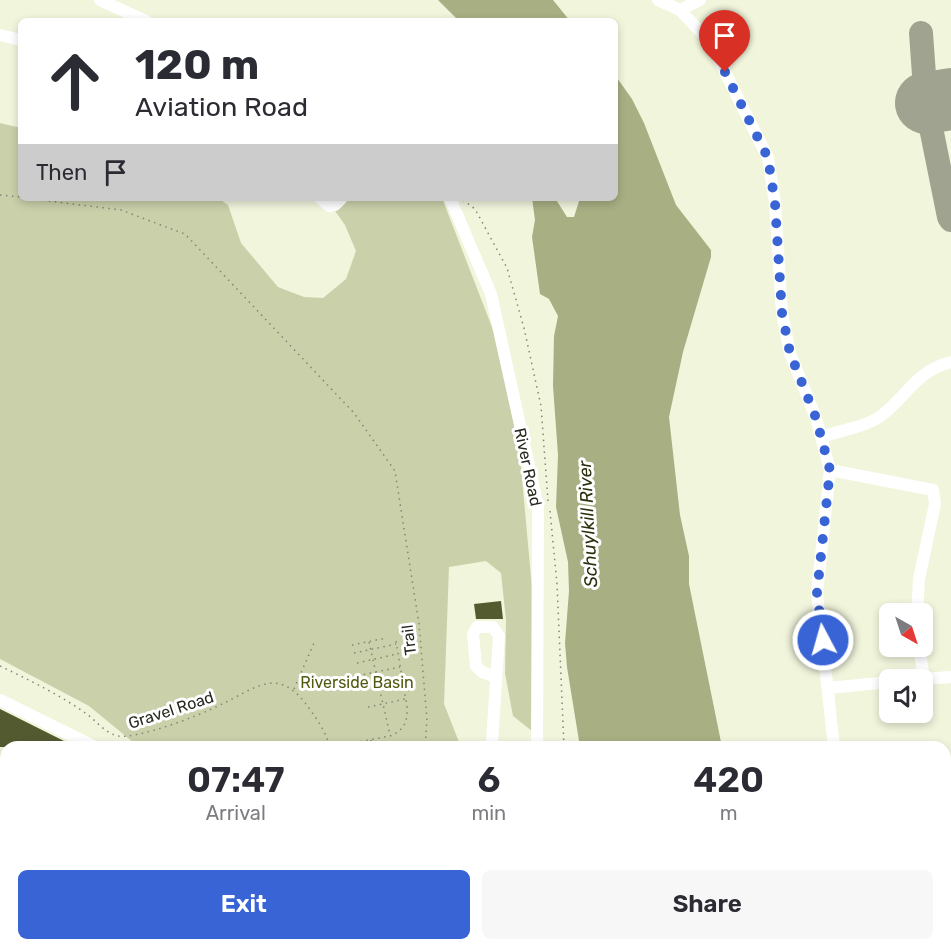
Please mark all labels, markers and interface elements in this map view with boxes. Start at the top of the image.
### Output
pin [699,10,750,72]
icon: arrive [708,19,741,52]
text: 120 m [135,40,259,90]
icon: ahead [36,42,114,120]
text: Aviation Road [135,91,308,123]
icon: arrive [99,156,132,189]
text: Then [36,159,87,186]
street label: River Road [510,426,546,508]
water label: Schuylkill River [574,459,602,588]
north arrow [879,603,933,657]
map controls [879,603,933,723]
position arrow [791,608,855,672]
street label: Trail [398,624,420,656]
button: sound [879,669,933,723]
park label: Riverside Basin [300,673,414,692]
street label: Gravel Road [126,687,216,733]
text: 07:47 [187,758,285,801]
text: 6 [477,758,500,801]
text: 420 [693,758,764,801]
text: Arrival [206,801,266,825]
text: min [471,801,506,825]
text: m [720,801,738,825]
button: Exit [18,870,470,939]
button: Share [482,870,933,939]

